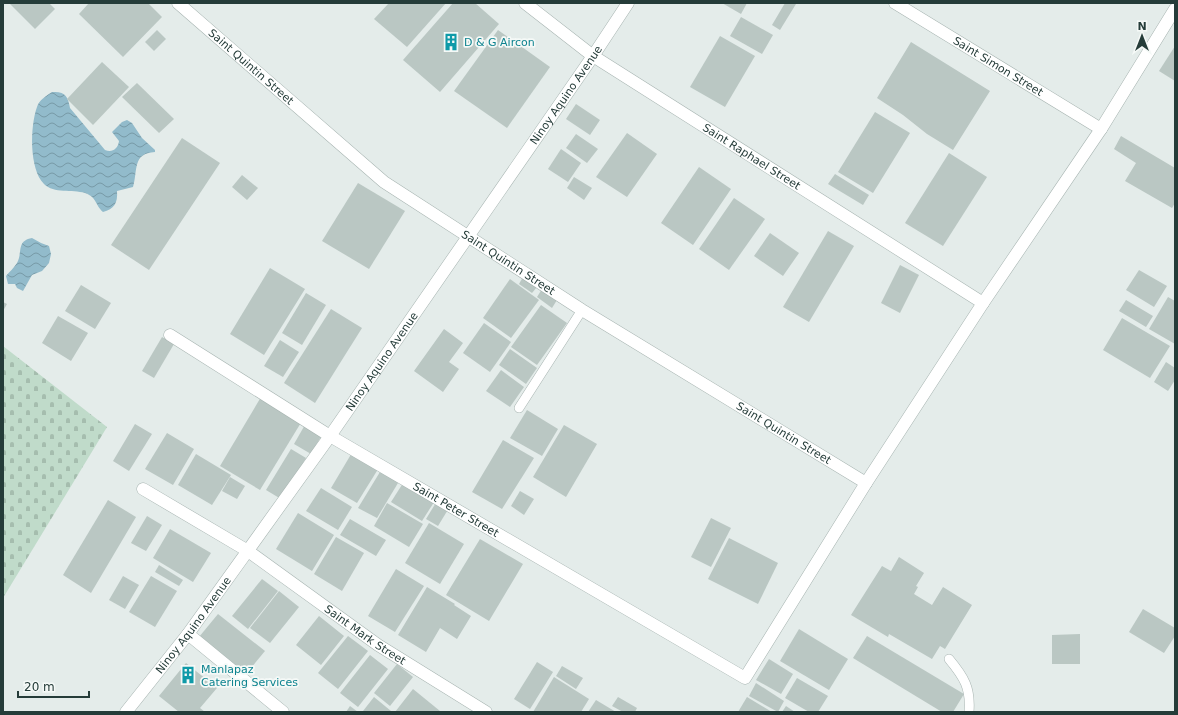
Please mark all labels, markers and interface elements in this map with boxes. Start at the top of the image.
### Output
north arrow [1122,16,1162,56]
text: N [1137,20,1147,33]
street label: Saint Quintin Street [206,26,297,108]
building icon: D & G Aircon [441,32,461,52]
street label: Saint Simon Street [951,34,1046,99]
place label: D & G Aircon [464,36,535,49]
street label: Ninoy Aquino Avenue [527,43,605,147]
street label: Saint Raphael Street [700,121,804,193]
street label: Saint Quintin Street [459,227,558,298]
street label: Ninoy Aquino Avenue [343,309,421,413]
street label: Saint Quintin Street [734,399,834,467]
street label: Saint Peter Street [411,479,502,540]
street label: Ninoy Aquino Avenue [153,574,234,676]
street label: Saint Mark Street [322,602,409,667]
place label: Manlapaz Catering Services [201,663,298,689]
building icon: Manlapaz Catering Services [178,665,198,685]
scale bar [18,673,89,699]
text: 20 m [24,680,55,694]

